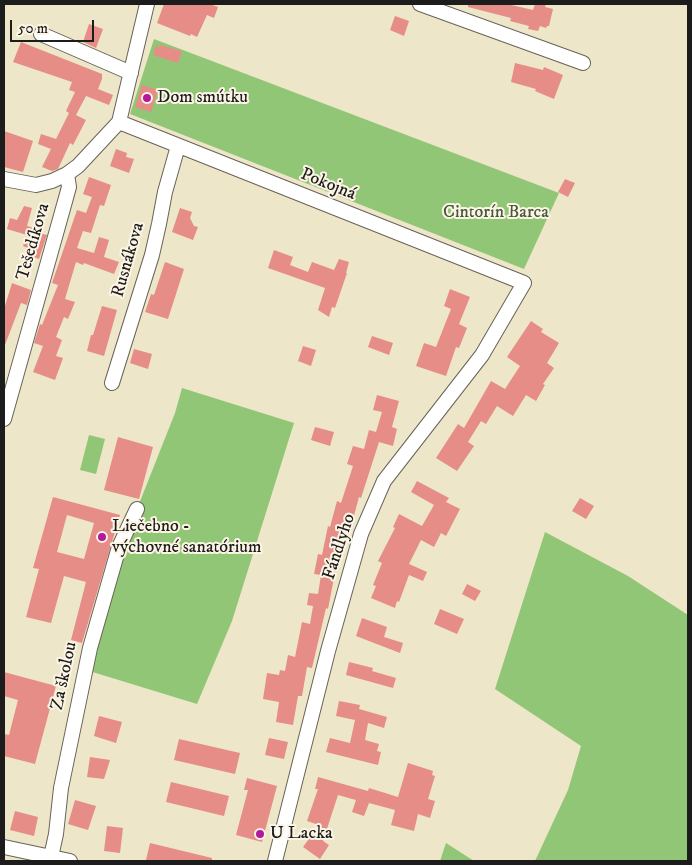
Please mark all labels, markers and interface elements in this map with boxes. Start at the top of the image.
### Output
scale bar [12,10,96,42]
text: 50 m [18,19,48,38]
place label: Dom smútku [157,87,248,109]
marker: Dom smútku [141,92,153,104]
street label: Pokojná [297,164,359,206]
street label: Tešedíkova [13,201,55,283]
park label: Cintorín Barca [443,202,549,224]
street label: Rusnákova [108,220,150,300]
street label: Fándlyho [319,511,361,583]
place label: Liečebno - výchovné sanatórium [112,516,262,558]
marker: Liečebno - výchovné sanatórium [96,531,108,543]
street label: Za školou [47,640,83,712]
place label: U Lacka [270,823,333,845]
marker: U Lacka [254,828,266,840]

